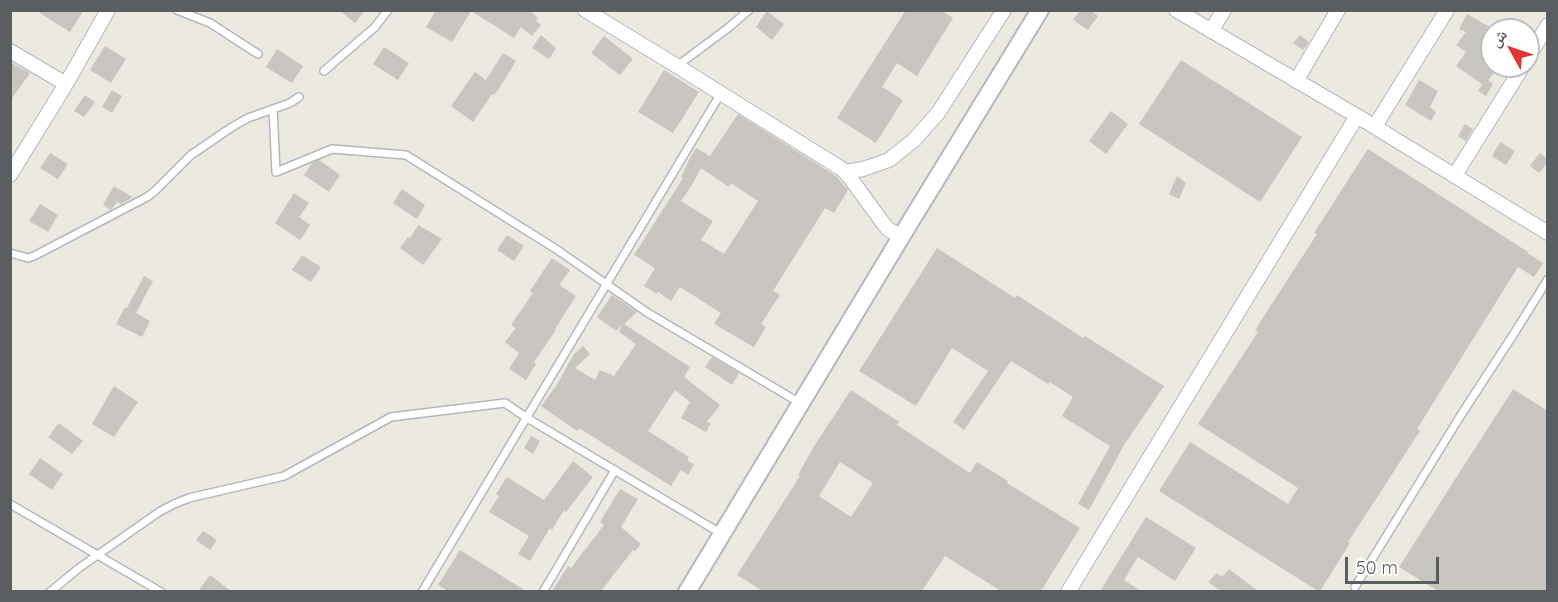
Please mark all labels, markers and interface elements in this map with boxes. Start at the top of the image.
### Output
north arrow [1480,18,1540,78]
text: ش [1485,25,1511,51]
scale bar [1348,545,1442,583]
text: 50 m [1356,556,1398,579]

